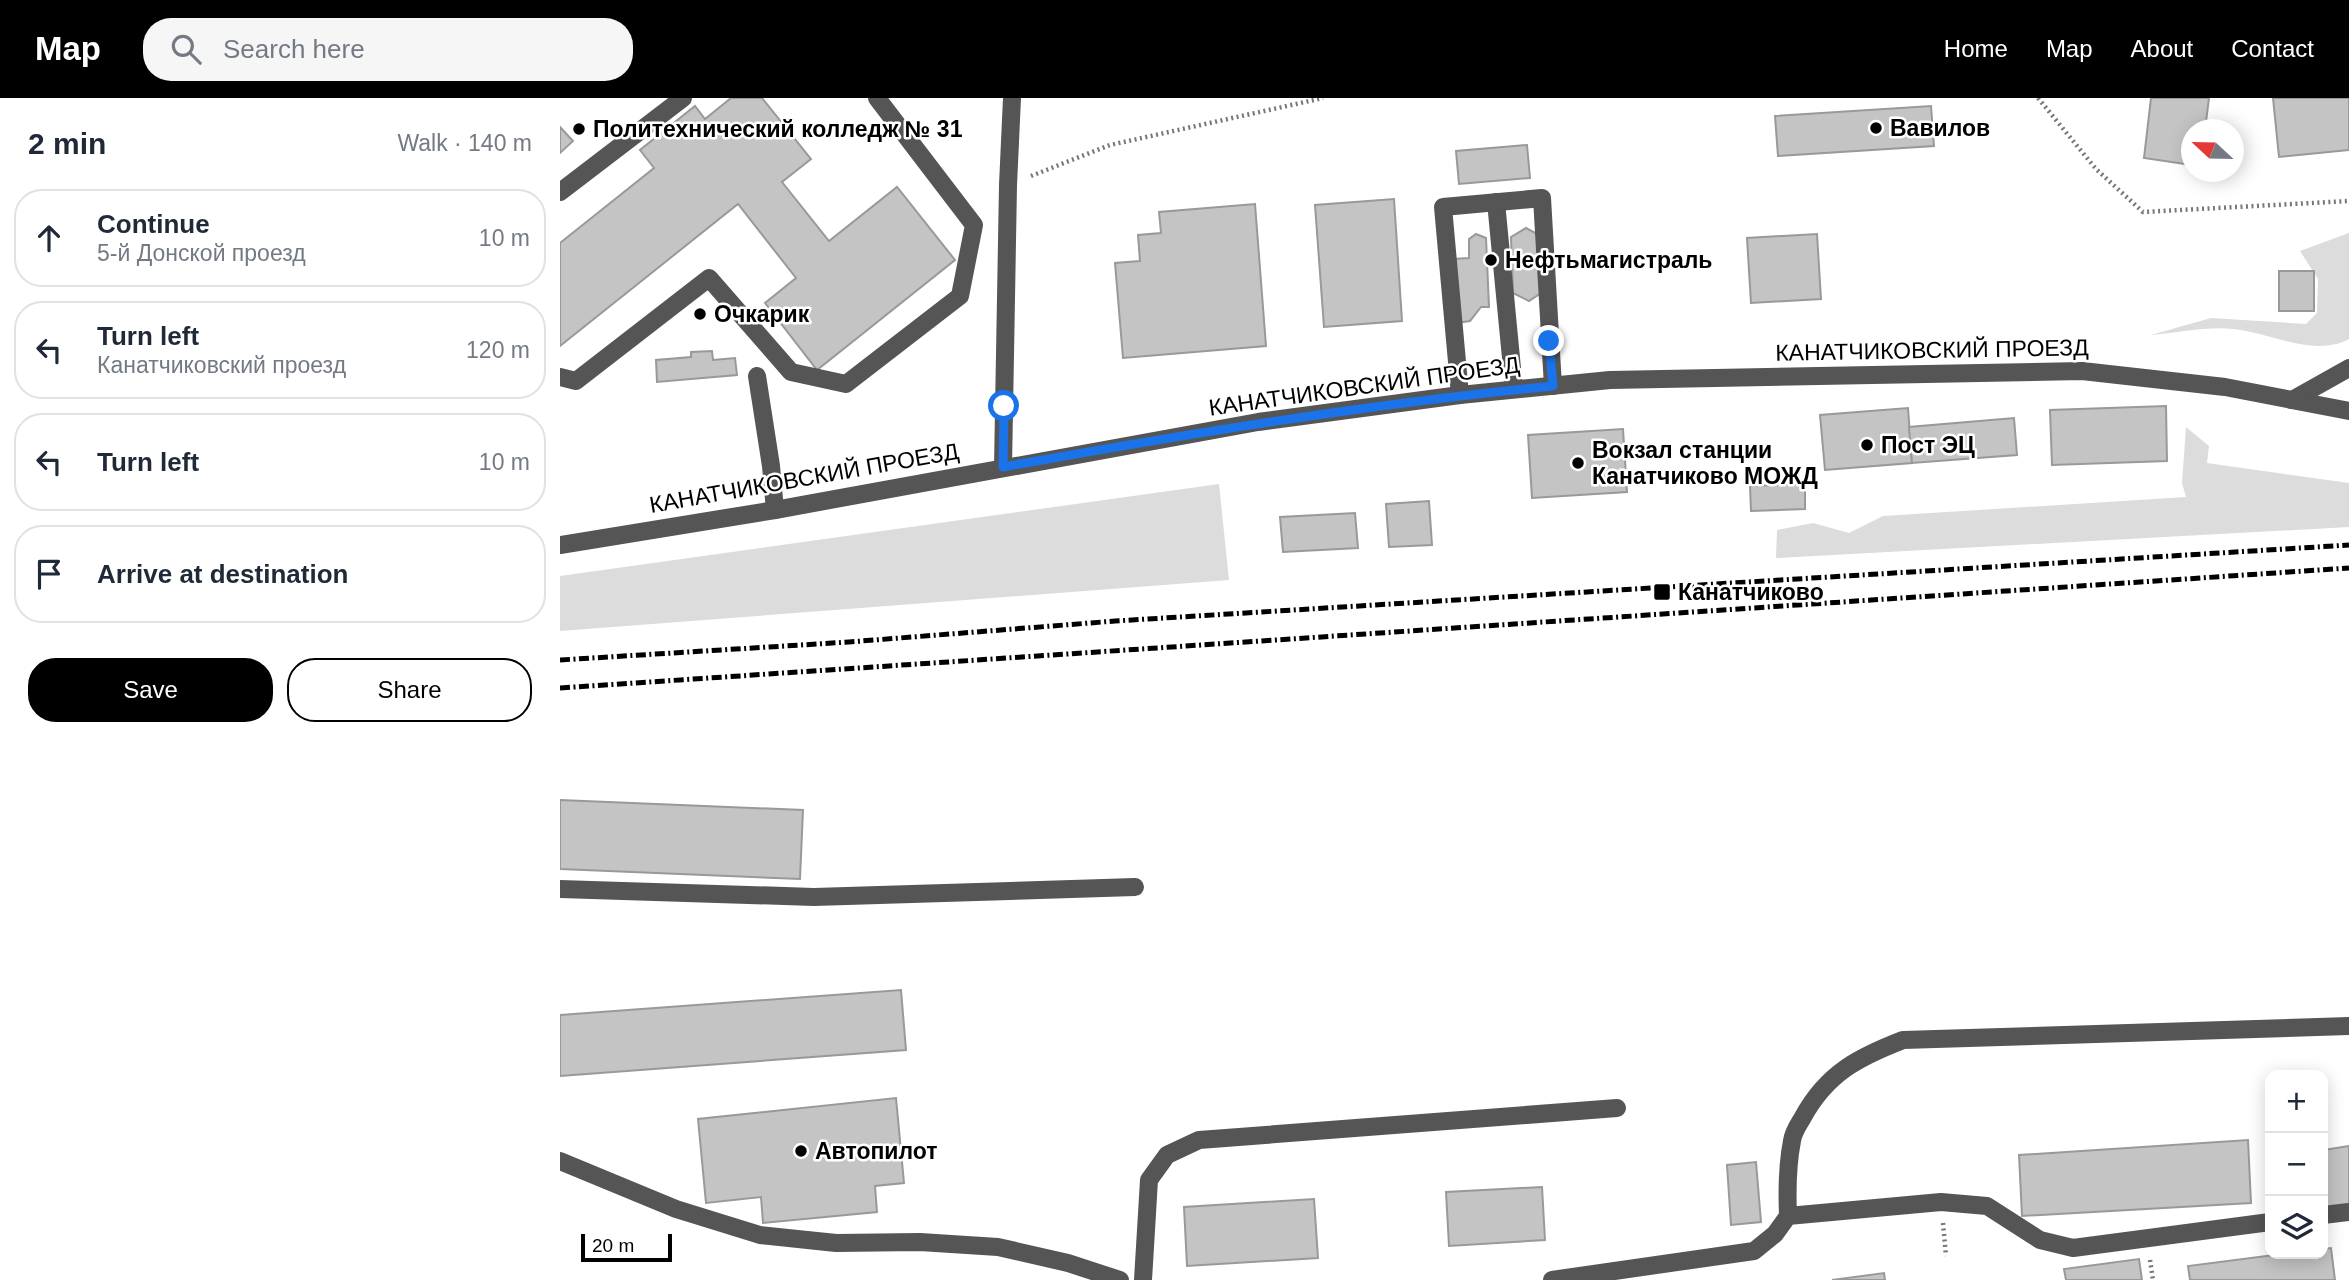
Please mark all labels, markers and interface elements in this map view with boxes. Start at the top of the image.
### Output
search box [143,18,633,81]
text: Map [35,30,101,67]
icon: search [167,30,205,68]
text: Search here [223,34,365,64]
text: Home [1944,35,2008,62]
text: Map [2046,35,2093,62]
text: About [2131,35,2193,62]
text: Contact [2231,35,2314,62]
place label: Вавилов [1890,115,1990,141]
place label: Политехнический колледж № 31 [593,116,963,142]
north arrow [2181,119,2244,182]
marker: Вавилов [1868,120,1884,136]
marker: Политехнический колледж № 31 [571,121,587,137]
text: 2 min [28,127,106,160]
text: Walk · 140 m [397,130,532,156]
text: Continue [97,209,210,239]
icon: ahead [30,219,68,257]
text: 10 m [479,225,530,251]
text: 5-й Донской проезд [97,240,306,266]
place label: Нефтьмагистраль [1505,247,1713,273]
marker: Нефтьмагистраль [1483,252,1499,268]
place label: Очкарик [714,301,810,327]
marker: Очкарик [692,306,708,322]
text: Turn left [97,321,199,351]
route end [1533,325,1564,356]
icon: left [30,331,68,369]
street label: КАНАТЧИКОВСКИЙ ПРОЕЗД [1775,333,2089,366]
text: 120 m [466,337,530,363]
street label: КАНАТЧИКОВСКИЙ ПРОЕЗД [1207,350,1521,421]
text: Канатчиковский проезд [97,352,346,378]
route start [988,390,1019,421]
place label: Пост ЭЦ [1881,432,1975,458]
street label: КАНАТЧИКОВСКИЙ ПРОЕЗД [647,437,961,518]
place label: Вокзал станции Канатчиково МОЖД [1592,437,1818,489]
marker: Пост ЭЦ [1859,437,1875,453]
icon: left [30,443,68,481]
text: Turn left [97,447,199,477]
text: 10 m [479,449,530,475]
marker: Вокзал станции Канатчиково МОЖД [1570,455,1586,471]
icon: arrive [30,555,68,593]
text: Arrive at destination [97,559,348,589]
place label: Канатчиково [1678,579,1824,605]
marker: Канатчиково [1652,582,1672,602]
button: Save [28,658,273,722]
button: Share [287,658,532,722]
map controls [2265,1070,2328,1259]
button: + [2265,1070,2328,1133]
button: − [2265,1133,2328,1196]
place label: Автопилот [815,1138,938,1164]
marker: Автопилот [793,1143,809,1159]
button: layers [2265,1196,2328,1259]
scale bar [581,1231,672,1263]
text: 20 m [592,1235,634,1256]

